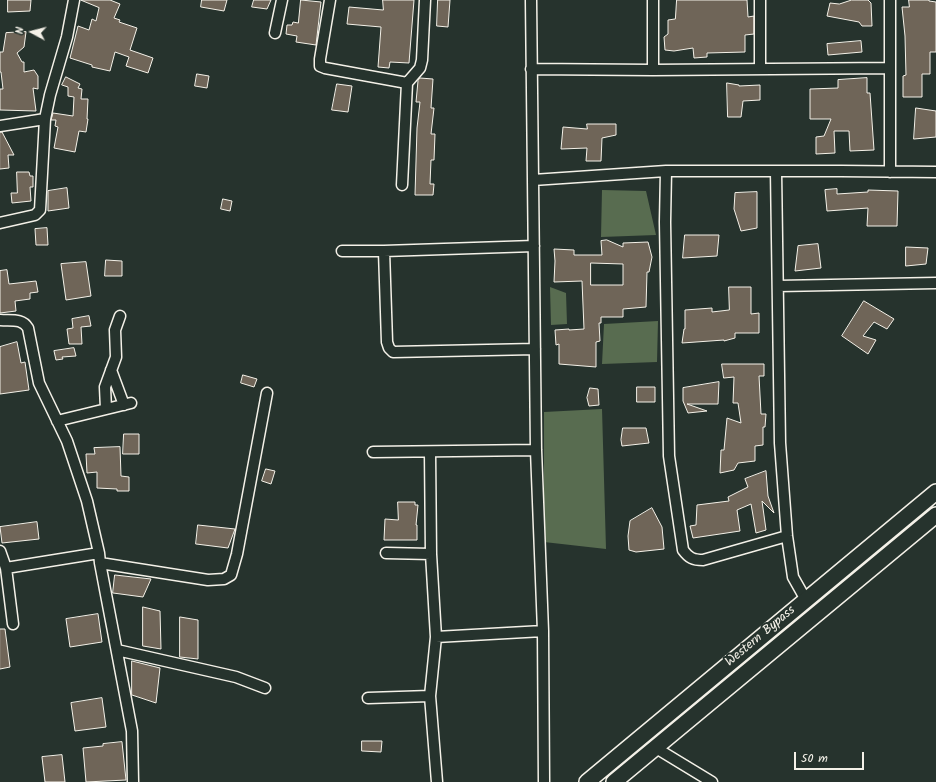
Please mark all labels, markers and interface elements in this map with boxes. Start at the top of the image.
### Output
north arrow [12,12,52,52]
text: N [11,26,29,35]
street label: Western Bypass [723,603,799,671]
scale bar [796,744,866,770]
text: 50 m [801,749,828,768]

